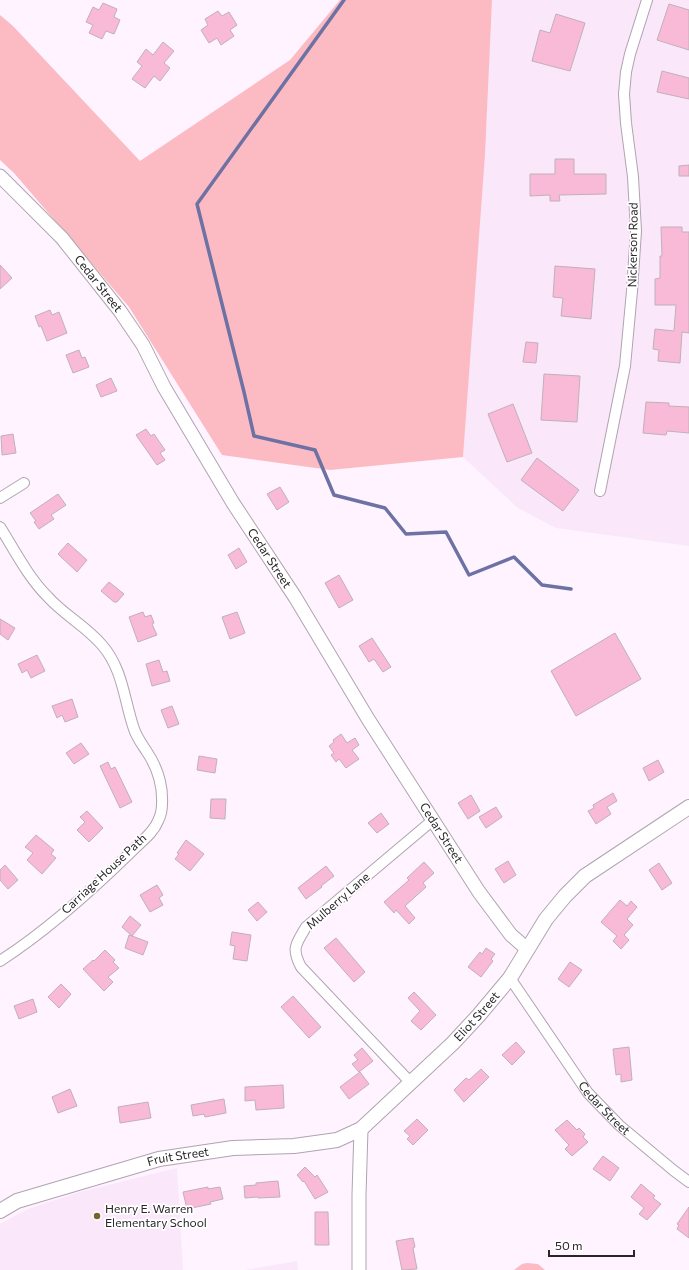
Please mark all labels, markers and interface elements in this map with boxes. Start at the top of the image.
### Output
street label: Nickerson Road [624,202,640,288]
street label: Cedar Street [72,252,126,314]
street label: Cedar Street [245,525,295,590]
street label: Cedar Street [417,800,466,865]
street label: Carriage House Path [58,830,149,916]
street label: Mulberry Lane [303,869,372,931]
street label: Eliot Street [450,988,502,1044]
street label: Cedar Street [576,1078,633,1137]
street label: Fruit Street [145,1144,210,1168]
place label: Henry E. Warren Elementary School [105,1201,207,1229]
marker: Henry E. Warren Elementary School [92,1211,102,1221]
scale bar [549,1232,634,1258]
text: 50 m [555,1238,583,1252]

